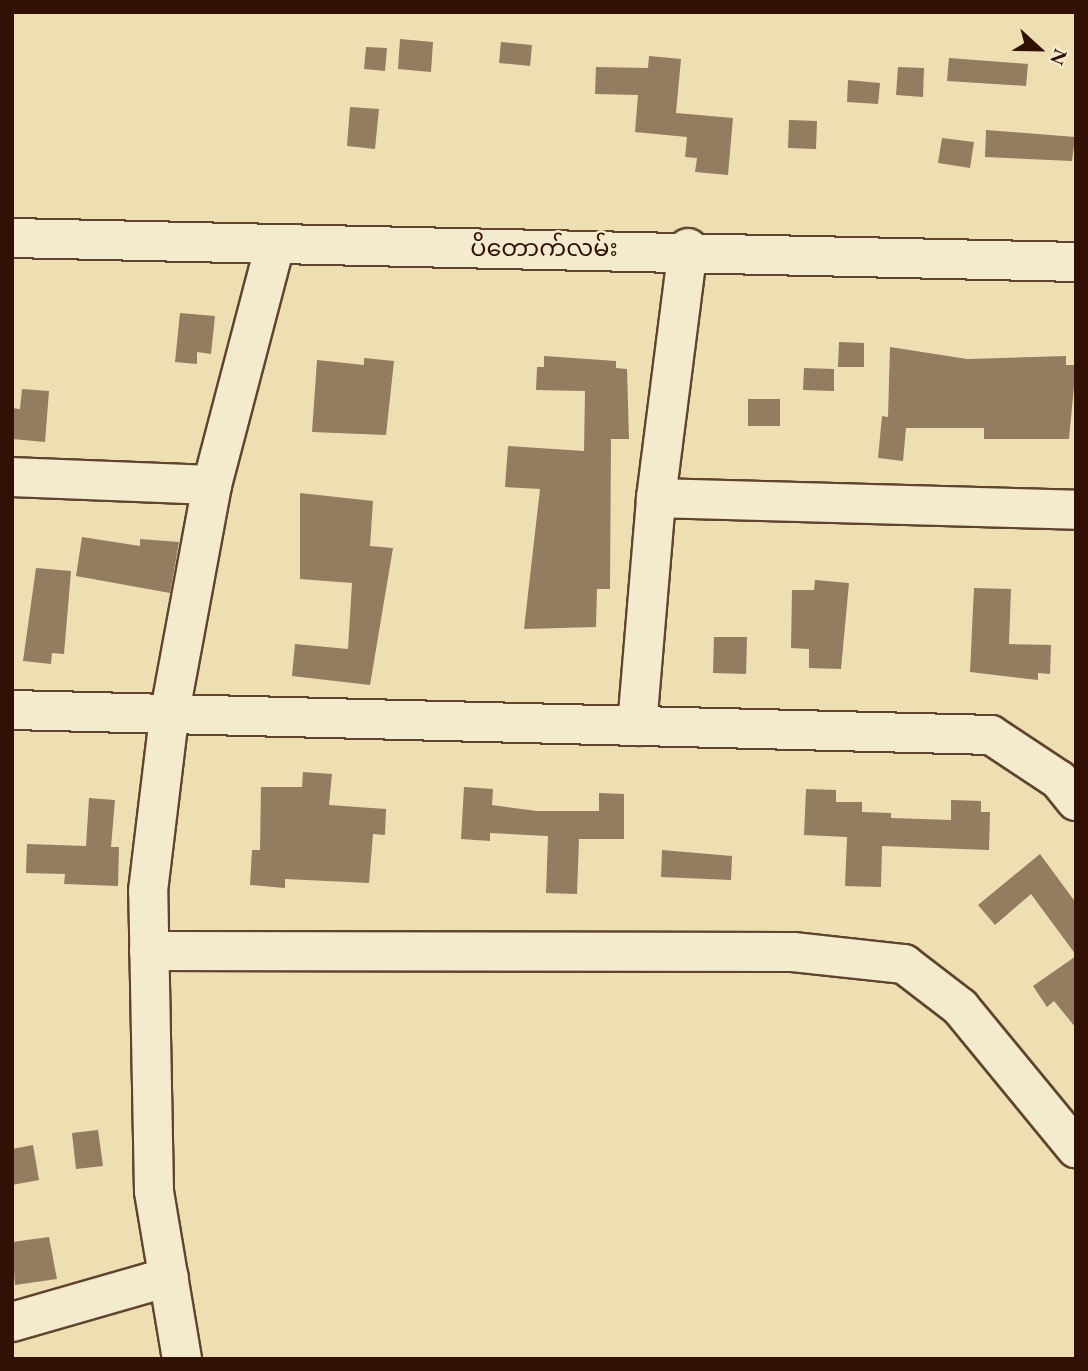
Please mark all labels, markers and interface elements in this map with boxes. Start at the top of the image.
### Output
north arrow [1004,14,1074,84]
text: N [1044,45,1073,69]
street label: ပိတောက်လမ်း [470,234,618,262]

